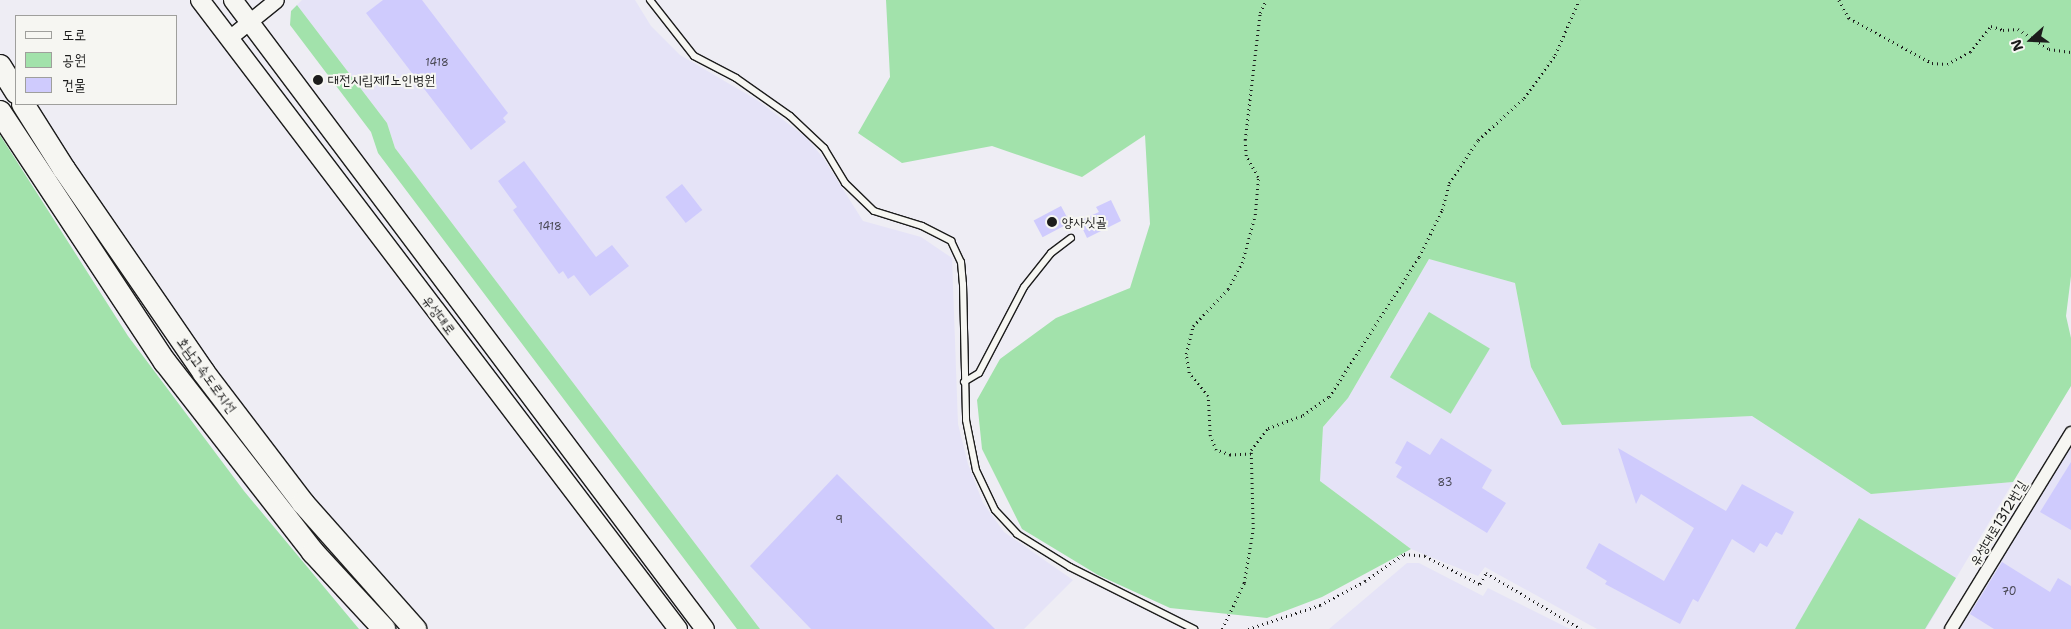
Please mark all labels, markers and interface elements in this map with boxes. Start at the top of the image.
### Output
legend [15,15,178,105]
north arrow [2006,15,2056,65]
text: 도로 [62,25,86,45]
text: N [2007,37,2027,53]
text: 공원 [62,50,86,70]
house number: 1418 [425,56,449,70]
place label: 대전시립제1노인병원 [328,72,435,88]
marker: 대전시립제1노인병원 [312,74,324,86]
text: 건물 [62,75,86,95]
place label: 양사싯골 [1062,214,1107,230]
marker: 양사싯골 [1046,216,1058,228]
house number: 1418 [538,220,562,234]
street label: 유성대로 [419,292,459,338]
street label: 호남고속도로지선 [174,334,240,416]
house number: 83 [1438,476,1452,490]
street label: 유성대로1312번길 [1966,477,2030,569]
house number: 9 [835,513,843,527]
house number: 70 [2001,585,2017,599]

